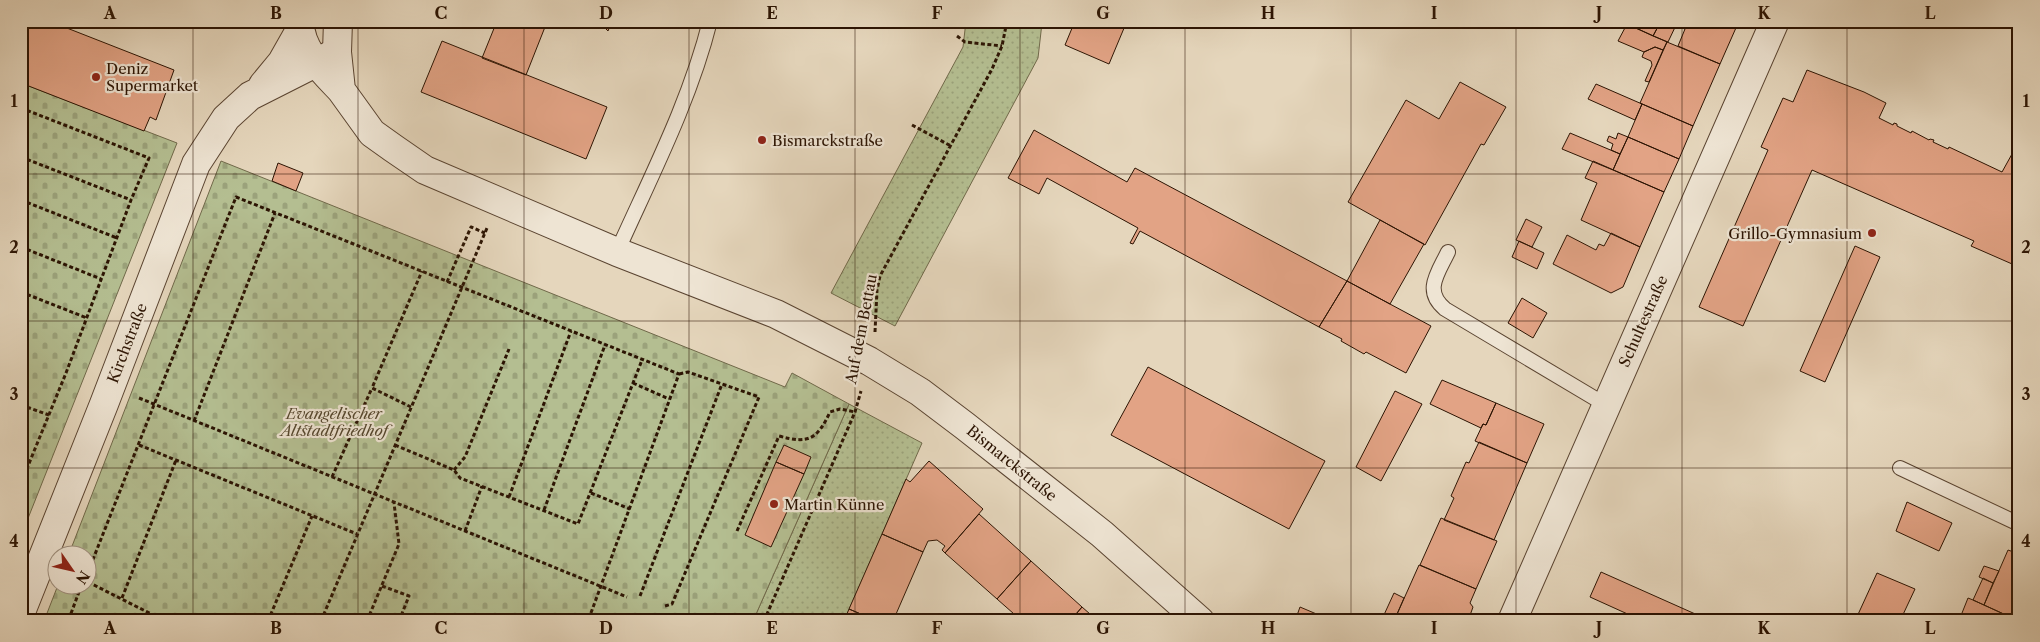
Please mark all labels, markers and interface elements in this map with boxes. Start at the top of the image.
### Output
text: A [103,3,117,23]
text: B [270,3,282,23]
text: C [435,3,447,23]
text: D [599,3,613,23]
text: E [766,3,778,23]
text: F [932,3,943,23]
text: G [1096,3,1110,23]
text: H [1261,3,1275,23]
text: I [1431,3,1438,23]
text: J [1593,3,1602,23]
text: K [1758,3,1772,23]
text: L [1924,3,1936,23]
place label: Deniz Supermarket [106,59,199,95]
marker: Deniz Supermarket [90,71,102,83]
text: 1 [10,91,18,111]
text: 1 [2022,91,2030,111]
place label: Bismarckstraße [772,131,883,150]
marker: Bismarckstraße [756,134,768,146]
place label: Grillo-Gymnasium [1728,224,1862,243]
marker: Grillo-Gymnasium [1866,227,1878,239]
text: 2 [9,237,19,257]
text: 2 [2021,237,2031,257]
street label: Auf dem Bettau [841,272,881,387]
street label: Schultestraße [1614,272,1672,370]
street label: Kirchstraße [103,300,151,386]
text: 3 [9,384,19,404]
text: 3 [2021,384,2031,404]
park label: Evangelischer Altstadtfriedhof [279,404,393,440]
street label: Bismarckstraße [963,421,1061,505]
place label: Martin Künne [784,495,884,514]
marker: Martin Künne [768,498,780,510]
text: 4 [9,531,19,551]
text: 4 [2021,531,2031,551]
north arrow [48,544,98,594]
text: N [72,567,94,587]
text: A [103,618,117,638]
text: B [270,618,282,638]
text: C [435,618,447,638]
text: D [599,618,613,638]
text: E [766,618,778,638]
text: F [932,618,943,638]
text: G [1096,618,1110,638]
text: H [1261,618,1275,638]
text: I [1431,618,1438,638]
text: J [1593,618,1602,638]
text: K [1758,618,1772,638]
text: L [1924,618,1936,638]

